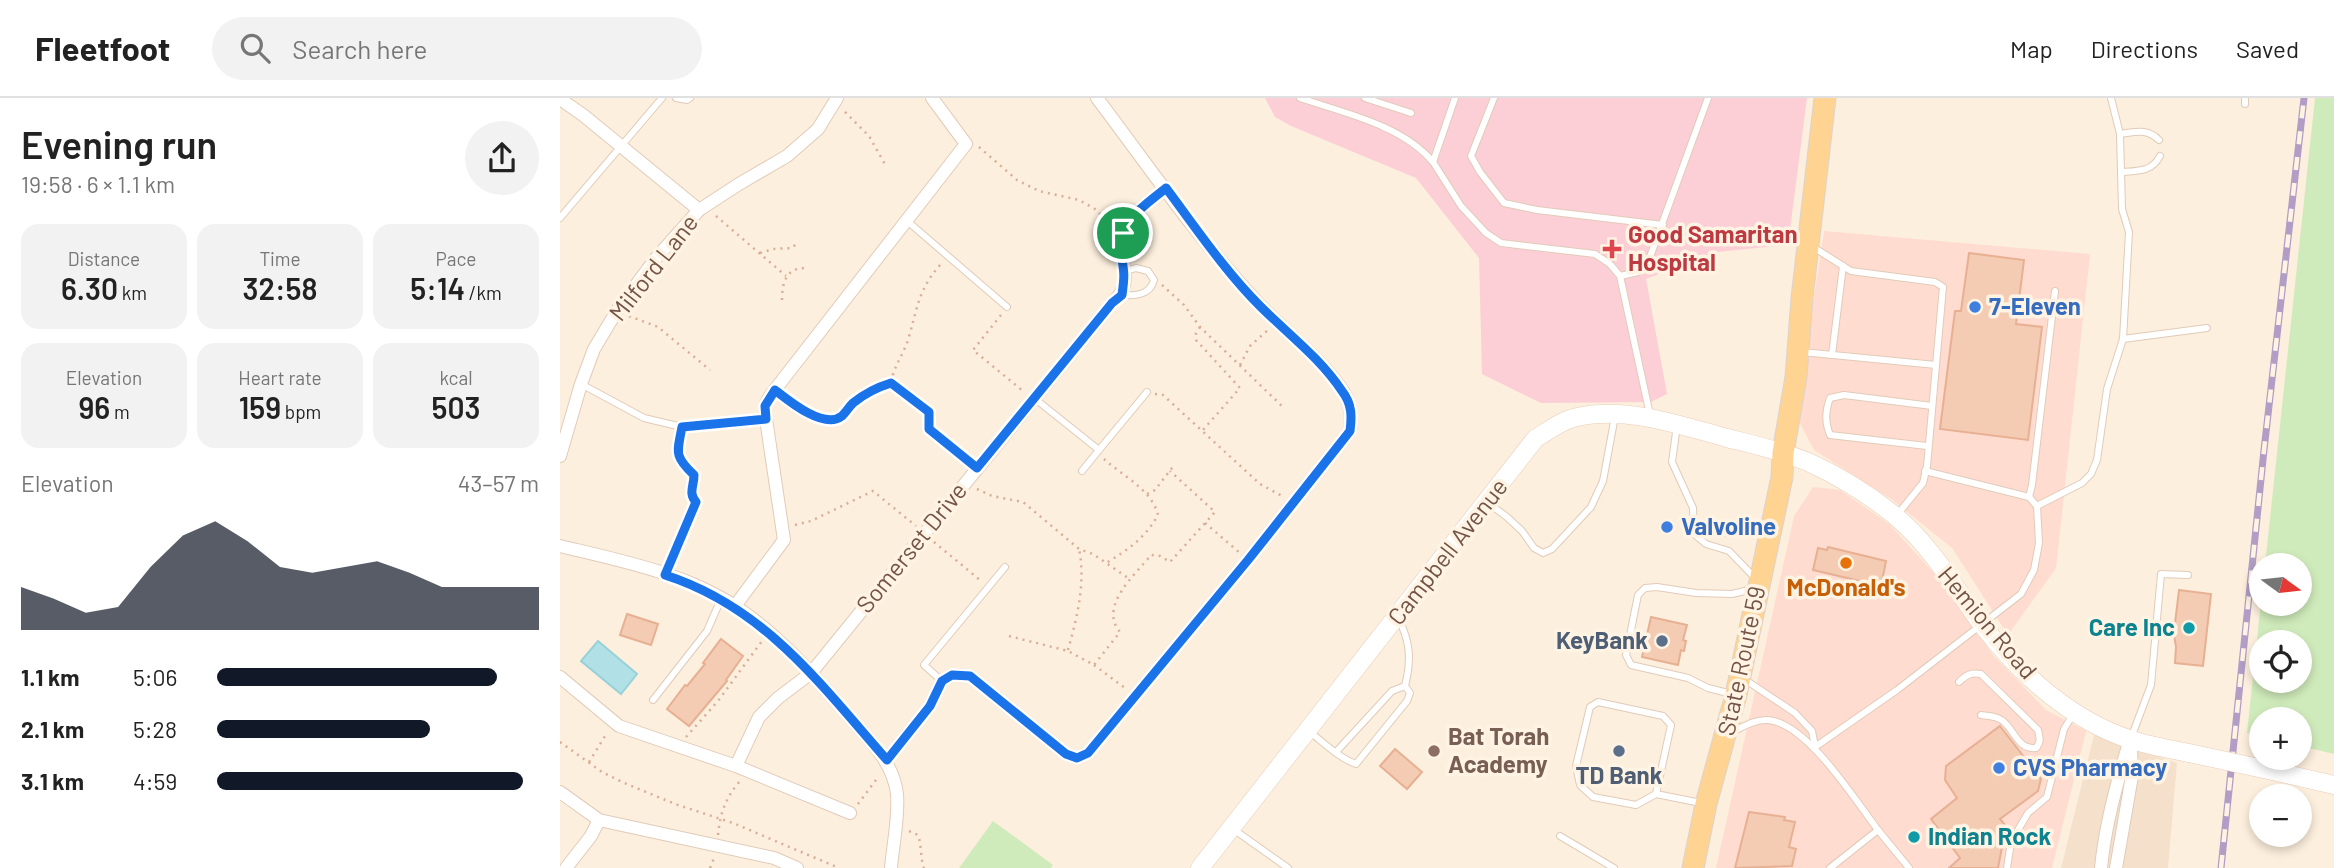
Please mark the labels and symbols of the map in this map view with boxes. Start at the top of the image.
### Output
pin [1093,203,1153,263]
street label: Milford Lane [602,208,703,326]
place label: Good Samaritan Hospital [1628,219,1798,276]
marker: Good Samaritan Hospital [1602,239,1622,259]
place label: 7-Eleven [1989,291,2081,320]
marker: 7-Eleven [1967,299,1983,315]
street label: Campbell Avenue [1381,472,1513,630]
street label: Somerset Drive [849,476,972,618]
place label: Valvoline [1681,511,1776,540]
marker: Valvoline [1659,519,1675,535]
north arrow [2249,553,2312,616]
marker: McDonald's [1838,555,1854,571]
street label: Hemion Road [1933,560,2044,684]
place label: McDonald's [1786,572,1906,601]
street label: State Route 59 [1711,583,1771,738]
place label: Care Inc [2089,612,2175,641]
marker: Care Inc [2181,620,2197,636]
place label: KeyBank [1556,625,1648,654]
marker: KeyBank [1654,633,1670,649]
place label: Bat Torah Academy [1448,721,1549,778]
marker: Bat Torah Academy [1426,743,1442,759]
marker: TD Bank [1611,743,1627,759]
place label: CVS Pharmacy [2013,752,2167,781]
place label: TD Bank [1575,760,1663,789]
marker: CVS Pharmacy [1991,760,2007,776]
place label: Indian Rock [1928,821,2051,850]
marker: Indian Rock [1906,829,1922,845]

